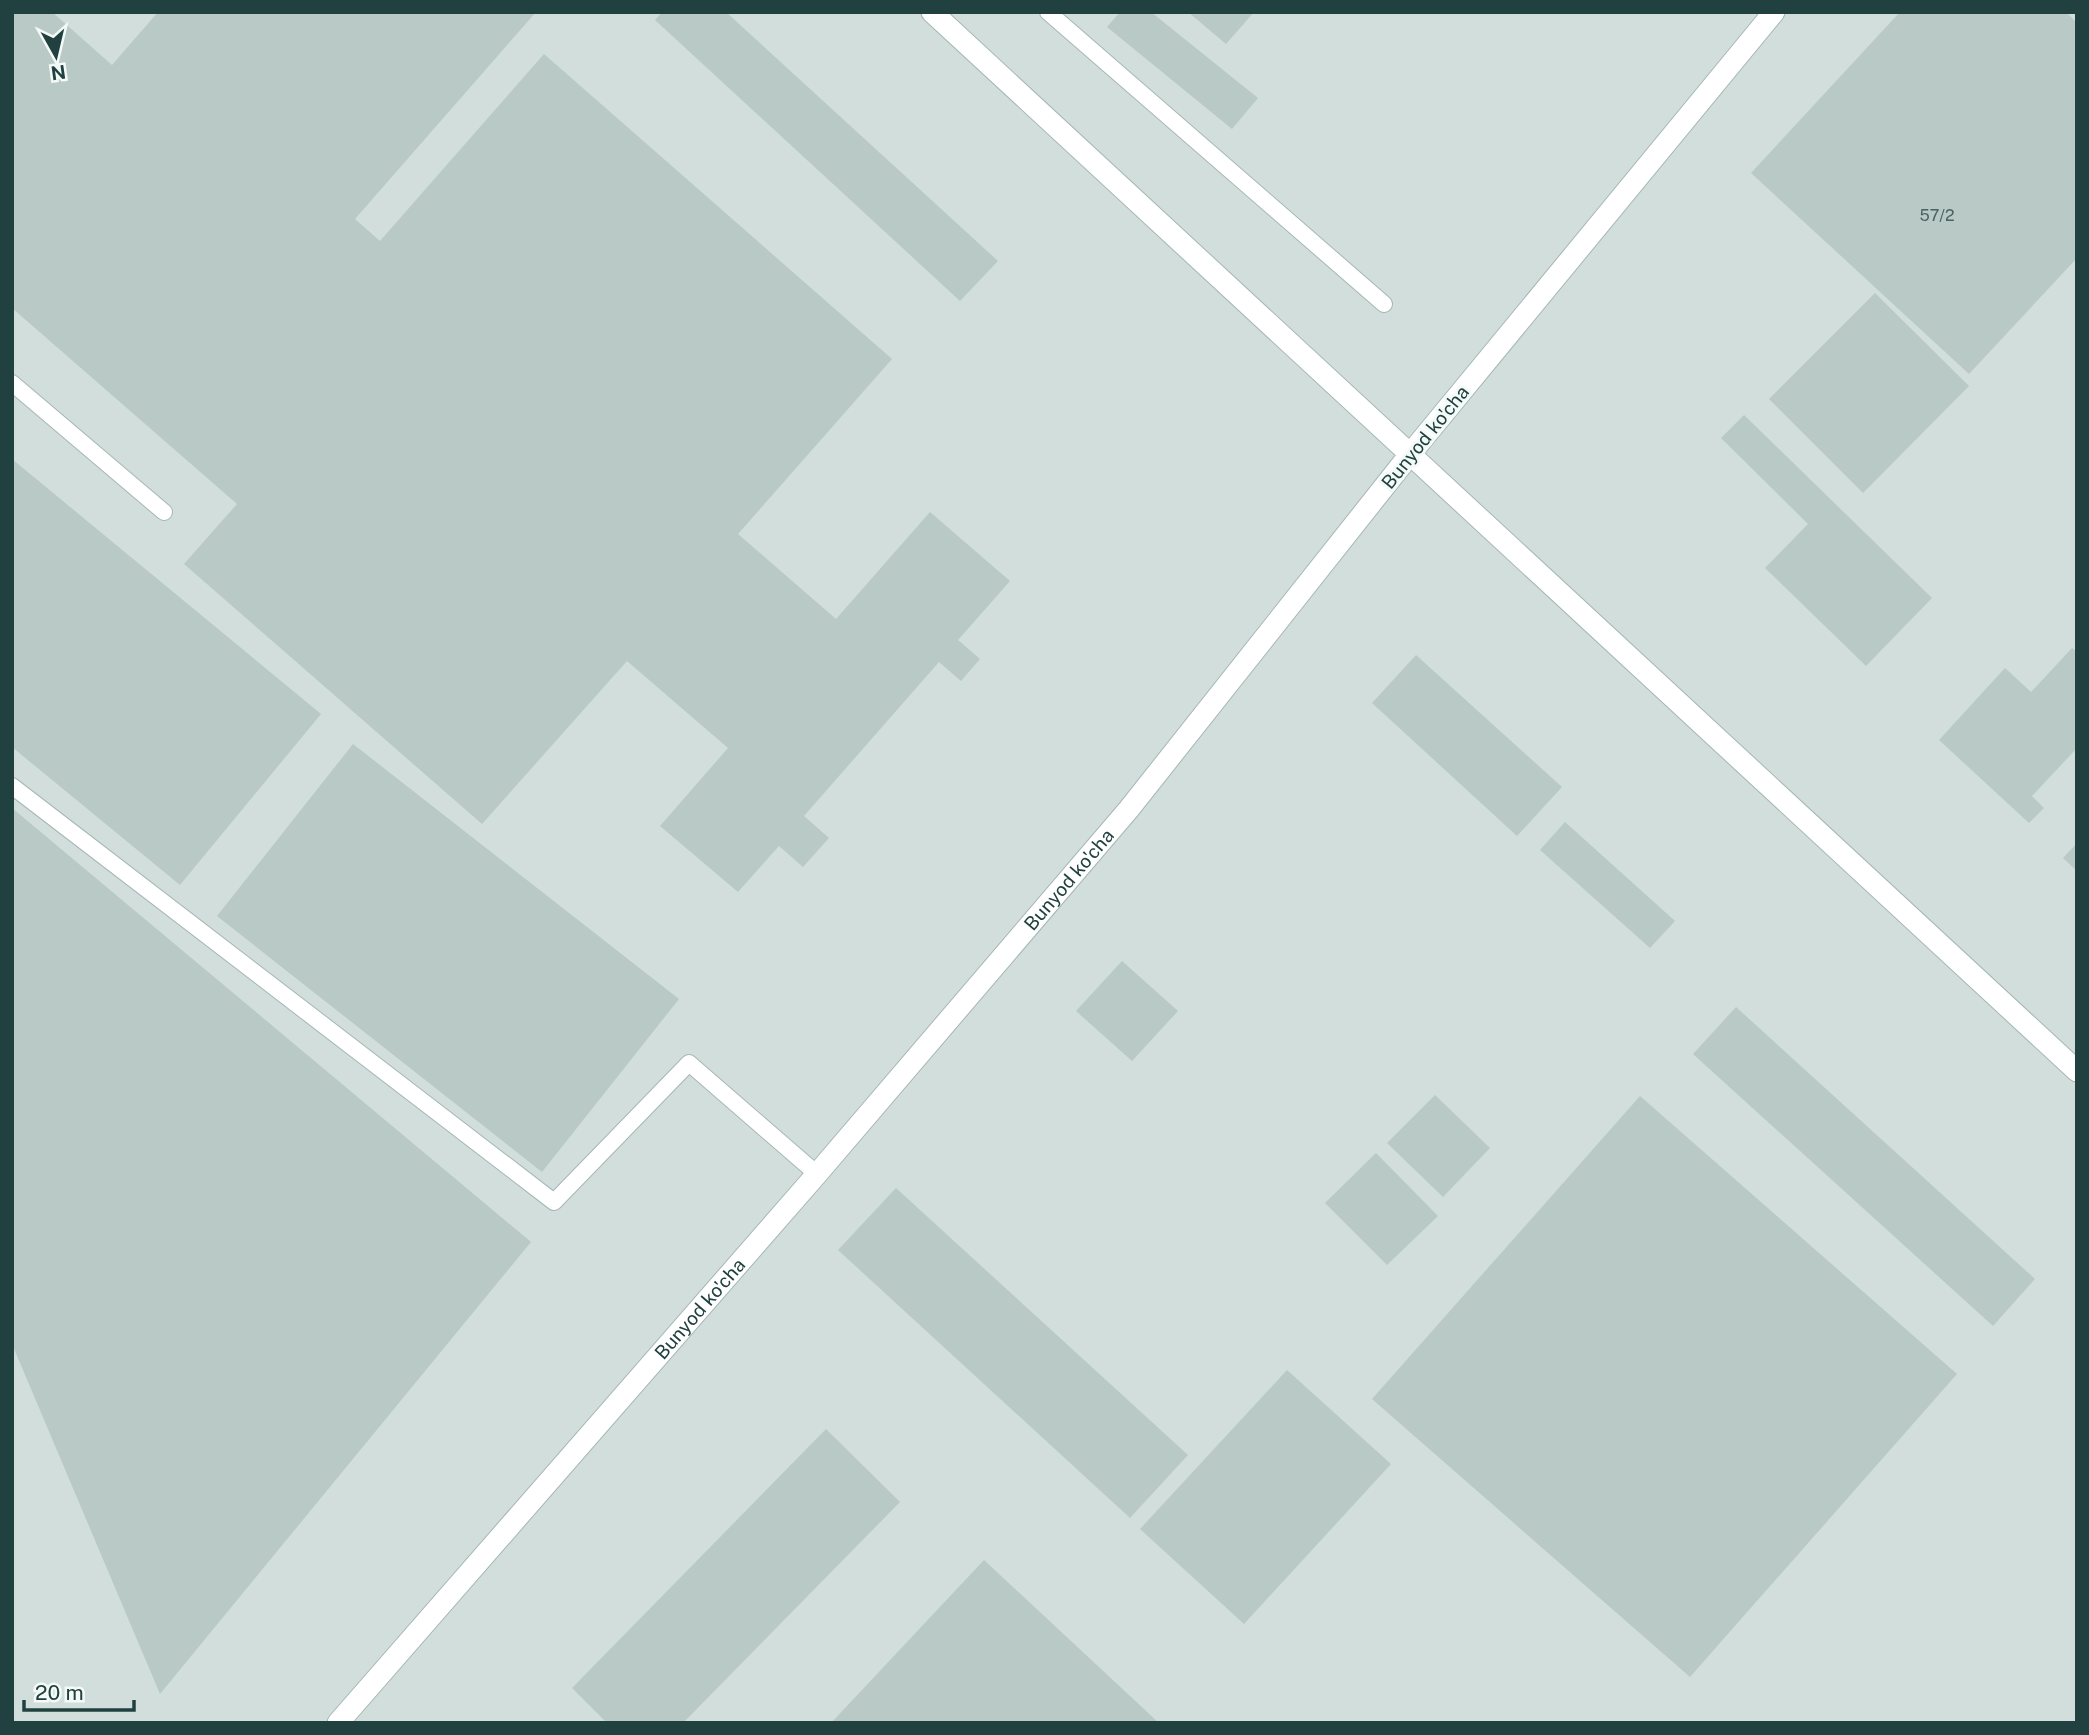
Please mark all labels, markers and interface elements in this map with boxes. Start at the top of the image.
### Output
north arrow [21,21,91,91]
text: N [49,61,67,85]
house number: 57/2 [1920,206,1955,225]
street label: Bunyod ko'cha [1377,381,1473,493]
street label: Bunyod ko'cha [1019,824,1118,935]
street label: Bunyod ko'cha [650,1254,749,1363]
scale bar [24,1668,135,1712]
text: 20 m [35,1680,84,1705]

